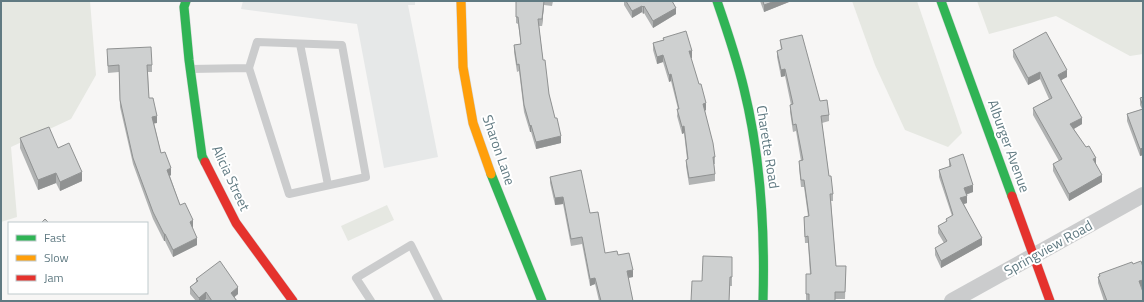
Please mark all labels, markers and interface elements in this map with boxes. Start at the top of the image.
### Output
street label: Alburger Avenue [983,97,1036,195]
street label: Charette Road [752,104,785,190]
street label: Sharon Lane [478,112,521,188]
street label: Alicia Street [207,142,256,214]
street label: Springview Road [1000,215,1096,281]
legend [8,222,148,294]
text: Fast [44,228,67,247]
text: Slow [44,248,69,267]
text: Jam [44,268,64,287]

